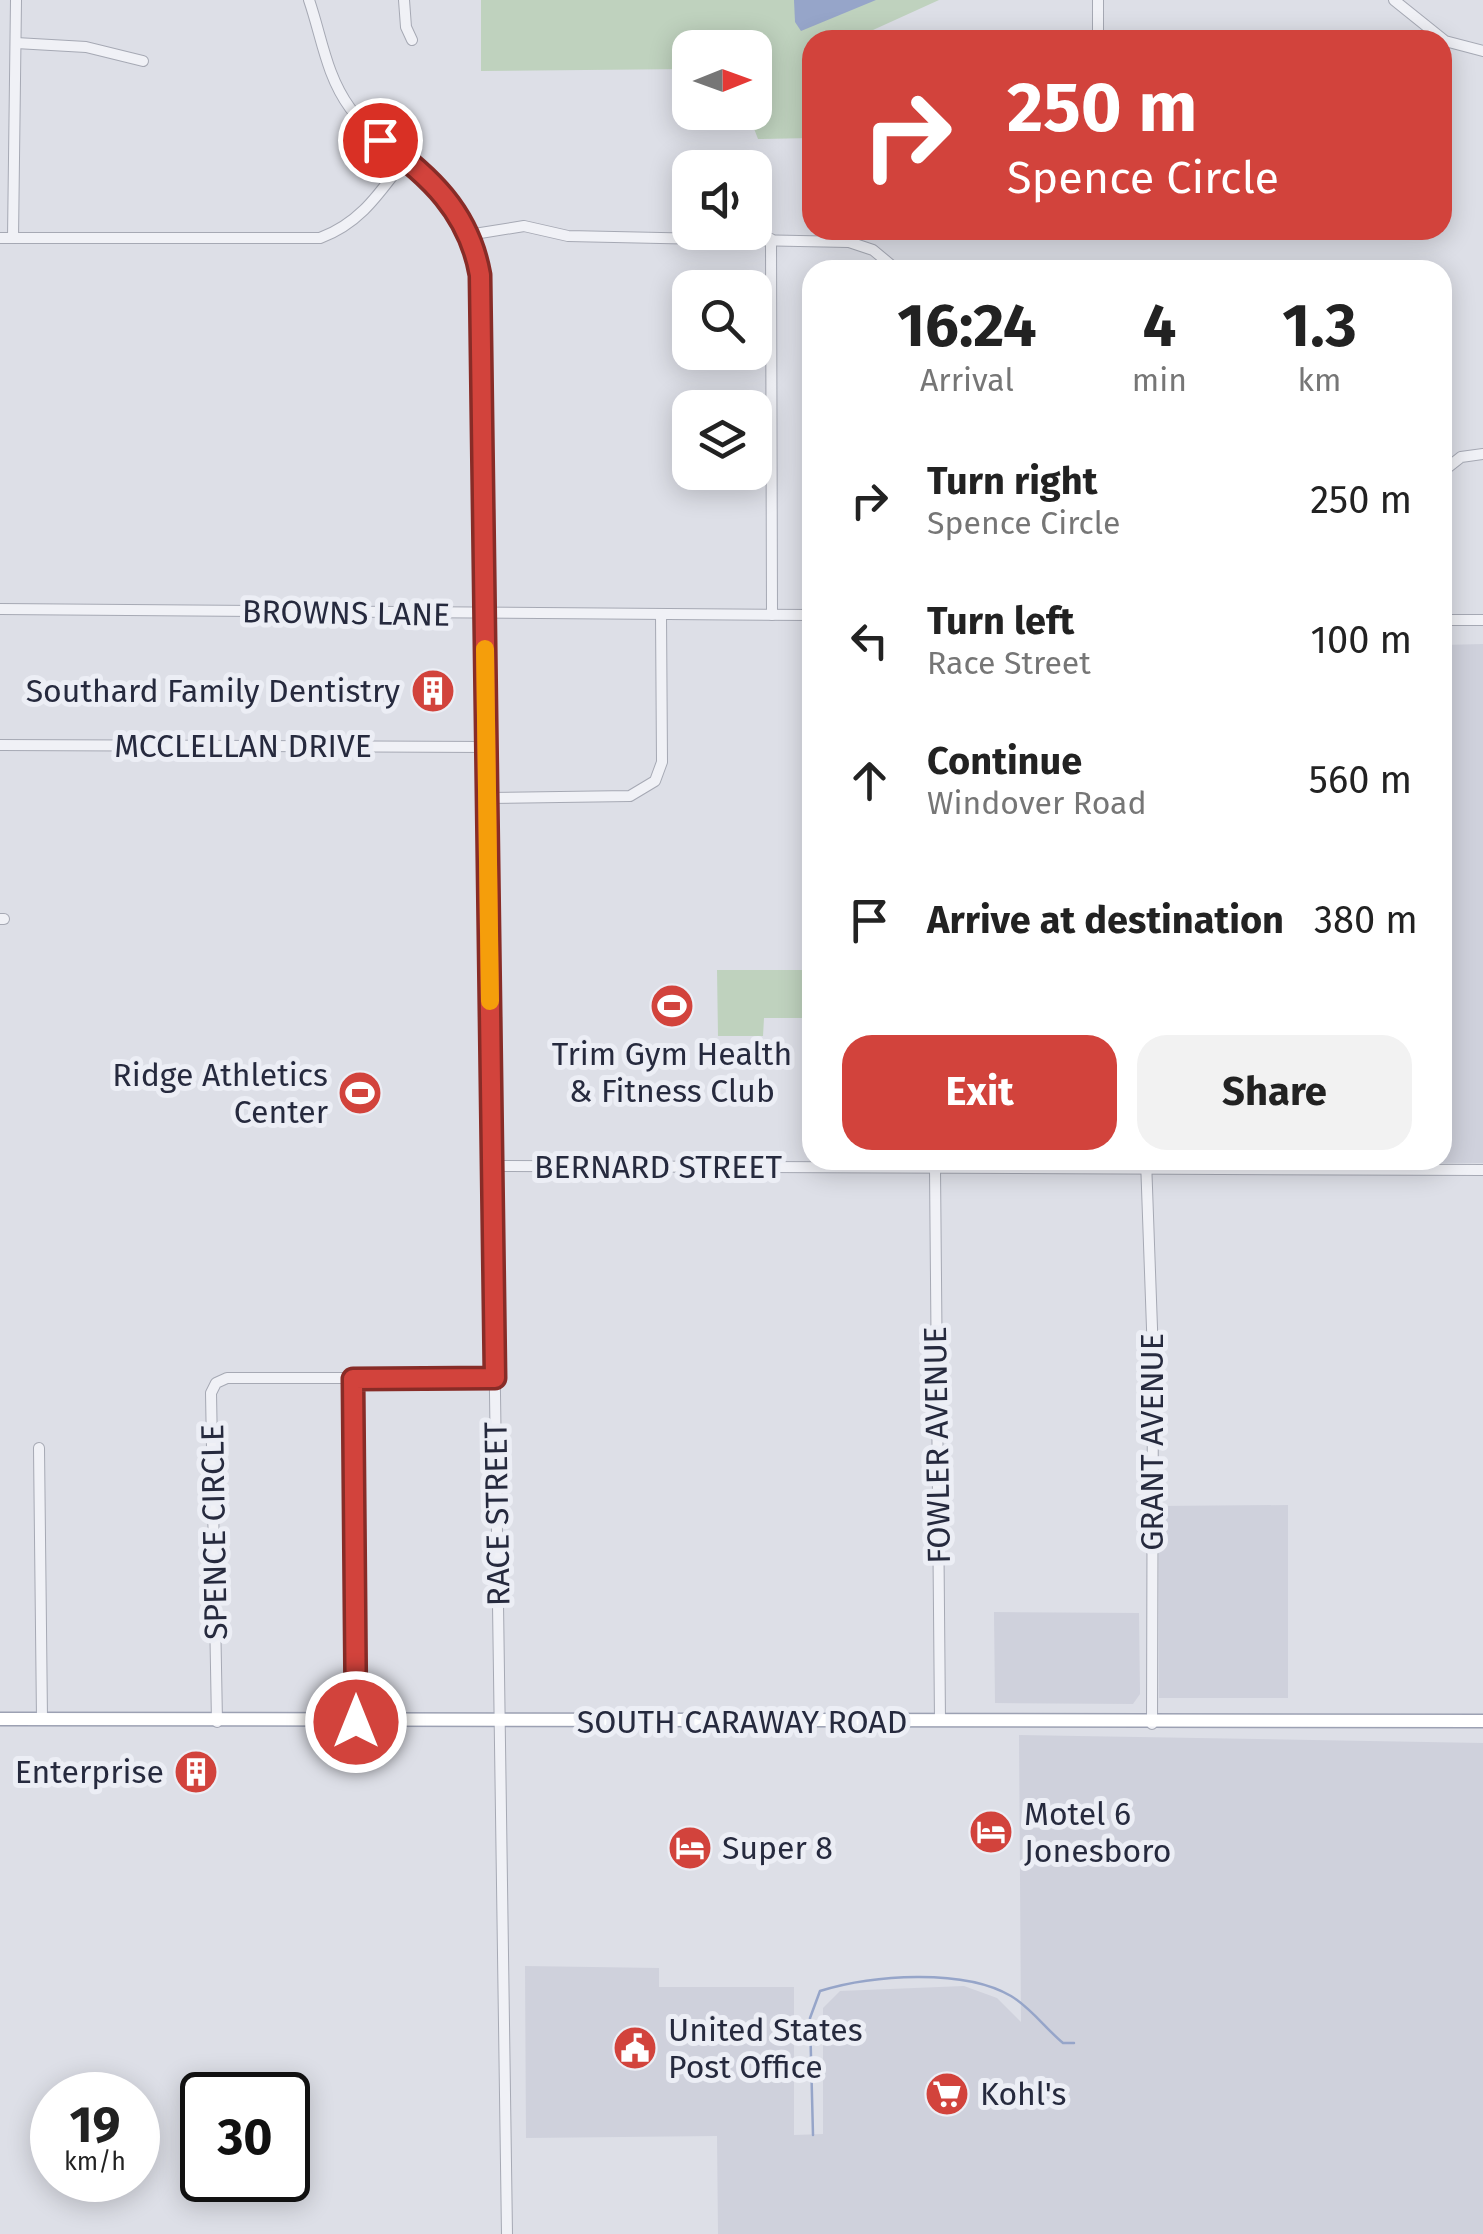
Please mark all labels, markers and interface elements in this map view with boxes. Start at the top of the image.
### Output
north arrow [672,30,772,130]
map controls [672,30,772,490]
text: 250 m [1007,66,1197,150]
icon: right [842,70,972,200]
pin [338,98,423,183]
icon: arrive [353,113,408,168]
button: sound [672,150,772,250]
text: Spence Circle [1007,151,1279,205]
button: search [672,270,772,370]
text: 16:24 [897,290,1037,362]
text: 4 [1142,290,1176,362]
text: 1.3 [1282,290,1357,362]
text: Arrival [920,361,1014,399]
text: min [1132,361,1187,399]
text: km [1298,361,1341,399]
button: layers [672,390,772,490]
text: Turn right [927,458,1097,504]
icon: right [842,473,897,528]
text: 250 m [1310,477,1412,523]
text: Spence Circle [927,504,1121,542]
street label: BROWNS LANE [242,592,450,634]
text: Turn left [927,598,1074,644]
icon: left [842,613,897,668]
text: 100 m [1311,617,1412,663]
text: Race Street [927,644,1091,682]
building icon: Southard Family Dentistry [410,668,456,714]
place label: Southard Family Dentistry [26,672,400,710]
street label: MCCLELLAN DRIVE [114,727,372,765]
text: Continue [927,738,1082,784]
icon: ahead [842,753,897,808]
text: 560 m [1309,757,1412,803]
text: Windover Road [927,784,1147,822]
icon: arrive [842,893,897,948]
text: Arrive at destination [927,897,1284,943]
text: 380 m [1314,897,1418,943]
sports icon: Trim Gym Health & Fitness Club [649,983,695,1029]
place label: Trim Gym Health & Fitness Club [552,1035,792,1110]
button: Exit [842,1035,1117,1150]
button: Share [1137,1035,1412,1150]
place label: Ridge Athletics Center [112,1056,329,1131]
sports icon: Ridge Athletics Center [337,1070,383,1116]
street label: BERNARD STREET [534,1148,782,1186]
street label: FOWLER AVENUE [916,1326,958,1564]
street label: GRANT AVENUE [1133,1333,1171,1551]
street label: RACE STREET [476,1421,518,1606]
street label: SPENCE CIRCLE [193,1424,235,1640]
position arrow [304,1670,408,1774]
street label: SOUTH CARAWAY ROAD [577,1703,907,1741]
building icon: Enterprise [173,1749,219,1795]
place label: Enterprise [15,1753,164,1791]
place label: Motel 6 Jonesboro [1024,1795,1171,1870]
hotel icon: Motel 6 Jonesboro [968,1809,1014,1855]
hotel icon: Super 8 [667,1825,713,1871]
place label: Super 8 [722,1829,833,1867]
place label: United States Post Office [668,2011,863,2086]
public building icon: United States Post Office [612,2025,658,2071]
supermarket icon: Kohl's [924,2071,970,2117]
speed limit sign: 30 [180,2072,310,2202]
place label: Kohl's [980,2075,1066,2113]
text: 19 [69,2095,121,2155]
text: km/h [64,2147,126,2177]

